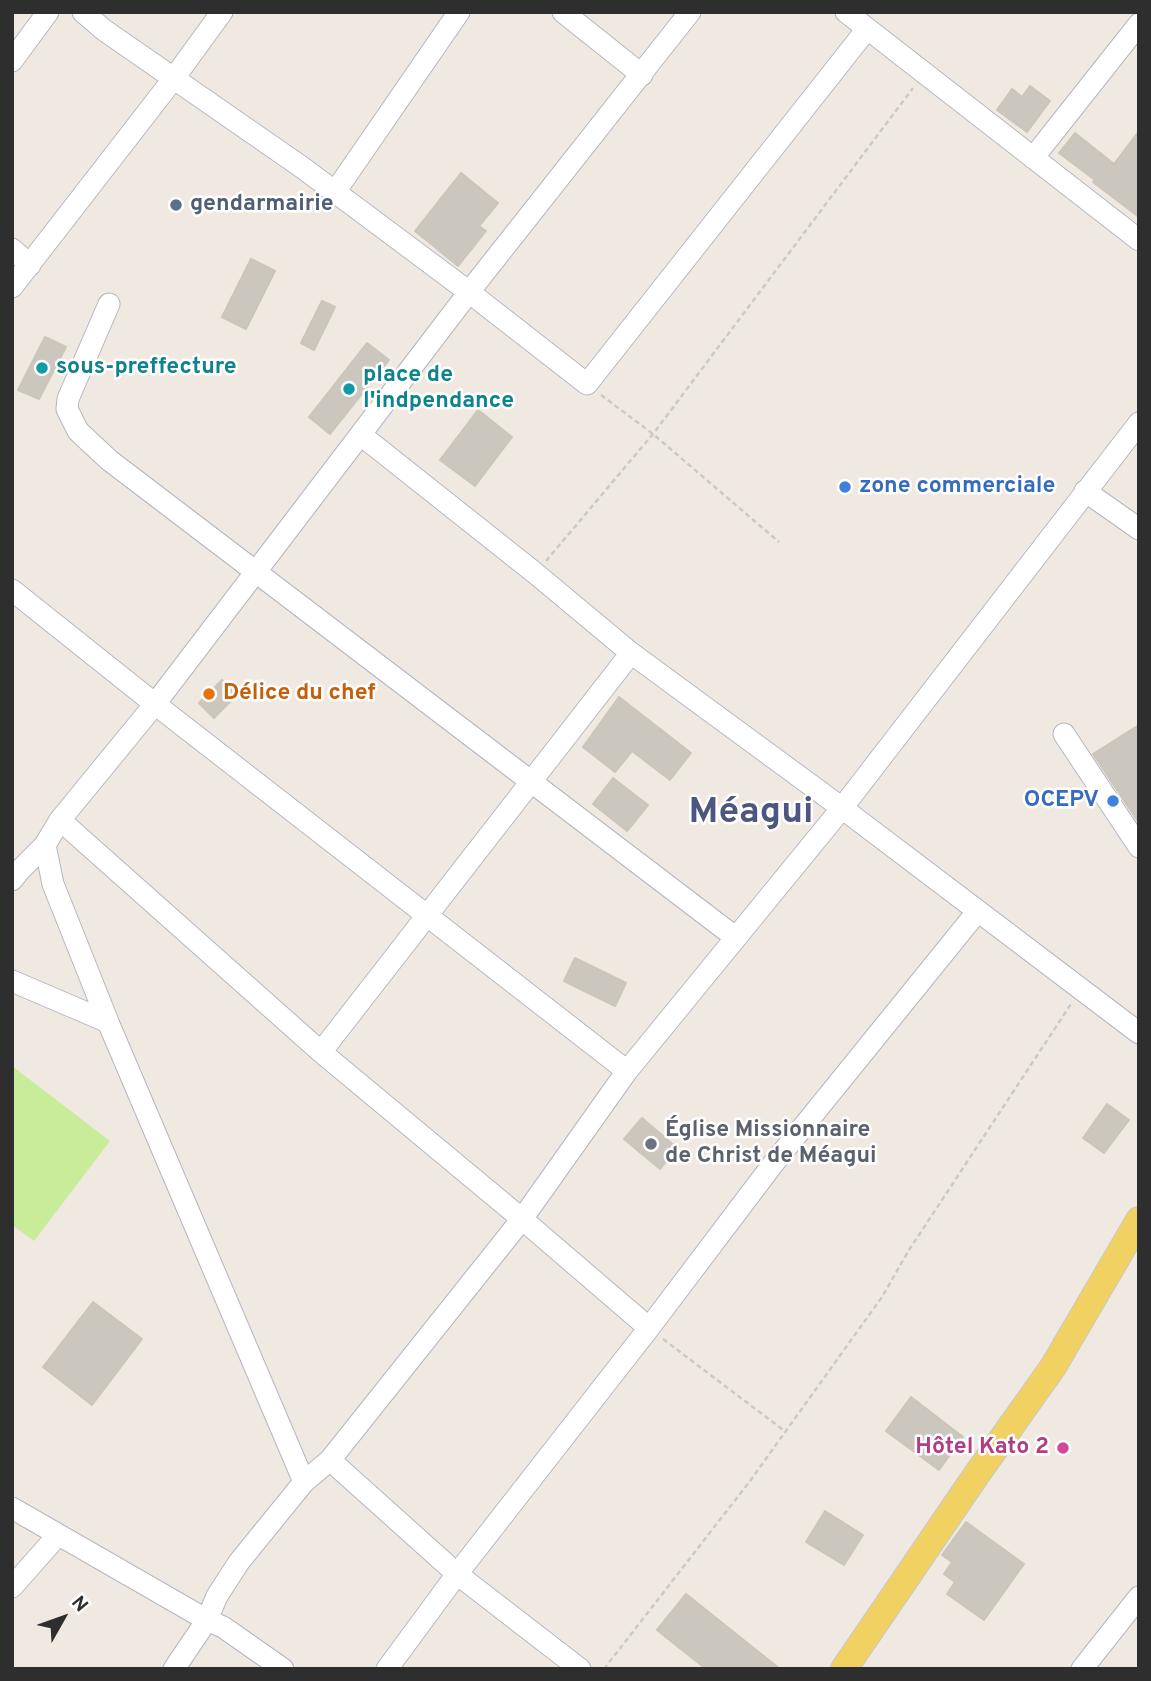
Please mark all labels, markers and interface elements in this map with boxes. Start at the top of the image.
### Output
place label: gendarmairie [190,191,333,219]
marker: gendarmairie [168,197,184,213]
place label: sous-preffecture [56,354,237,382]
marker: sous-preffecture [34,360,50,376]
place label: place de l'indpendance [363,362,514,416]
marker: place de l'indpendance [341,381,357,397]
place label: zone commerciale [859,473,1055,501]
marker: zone commerciale [837,479,853,495]
place label: Délice du chef [223,680,376,708]
marker: Délice du chef [201,686,217,702]
place label: OCEPV [1024,787,1099,815]
district label: Méagui [688,793,814,837]
marker: OCEPV [1105,793,1121,809]
place label: Église Missionnaire de Christ de Méagui [665,1117,877,1171]
marker: Église Missionnaire de Christ de Méagui [643,1136,659,1152]
place label: Hôtel Kato 2 [915,1434,1049,1462]
marker: Hôtel Kato 2 [1055,1440,1071,1456]
north arrow [28,1583,98,1653]
text: N [66,1592,93,1617]

